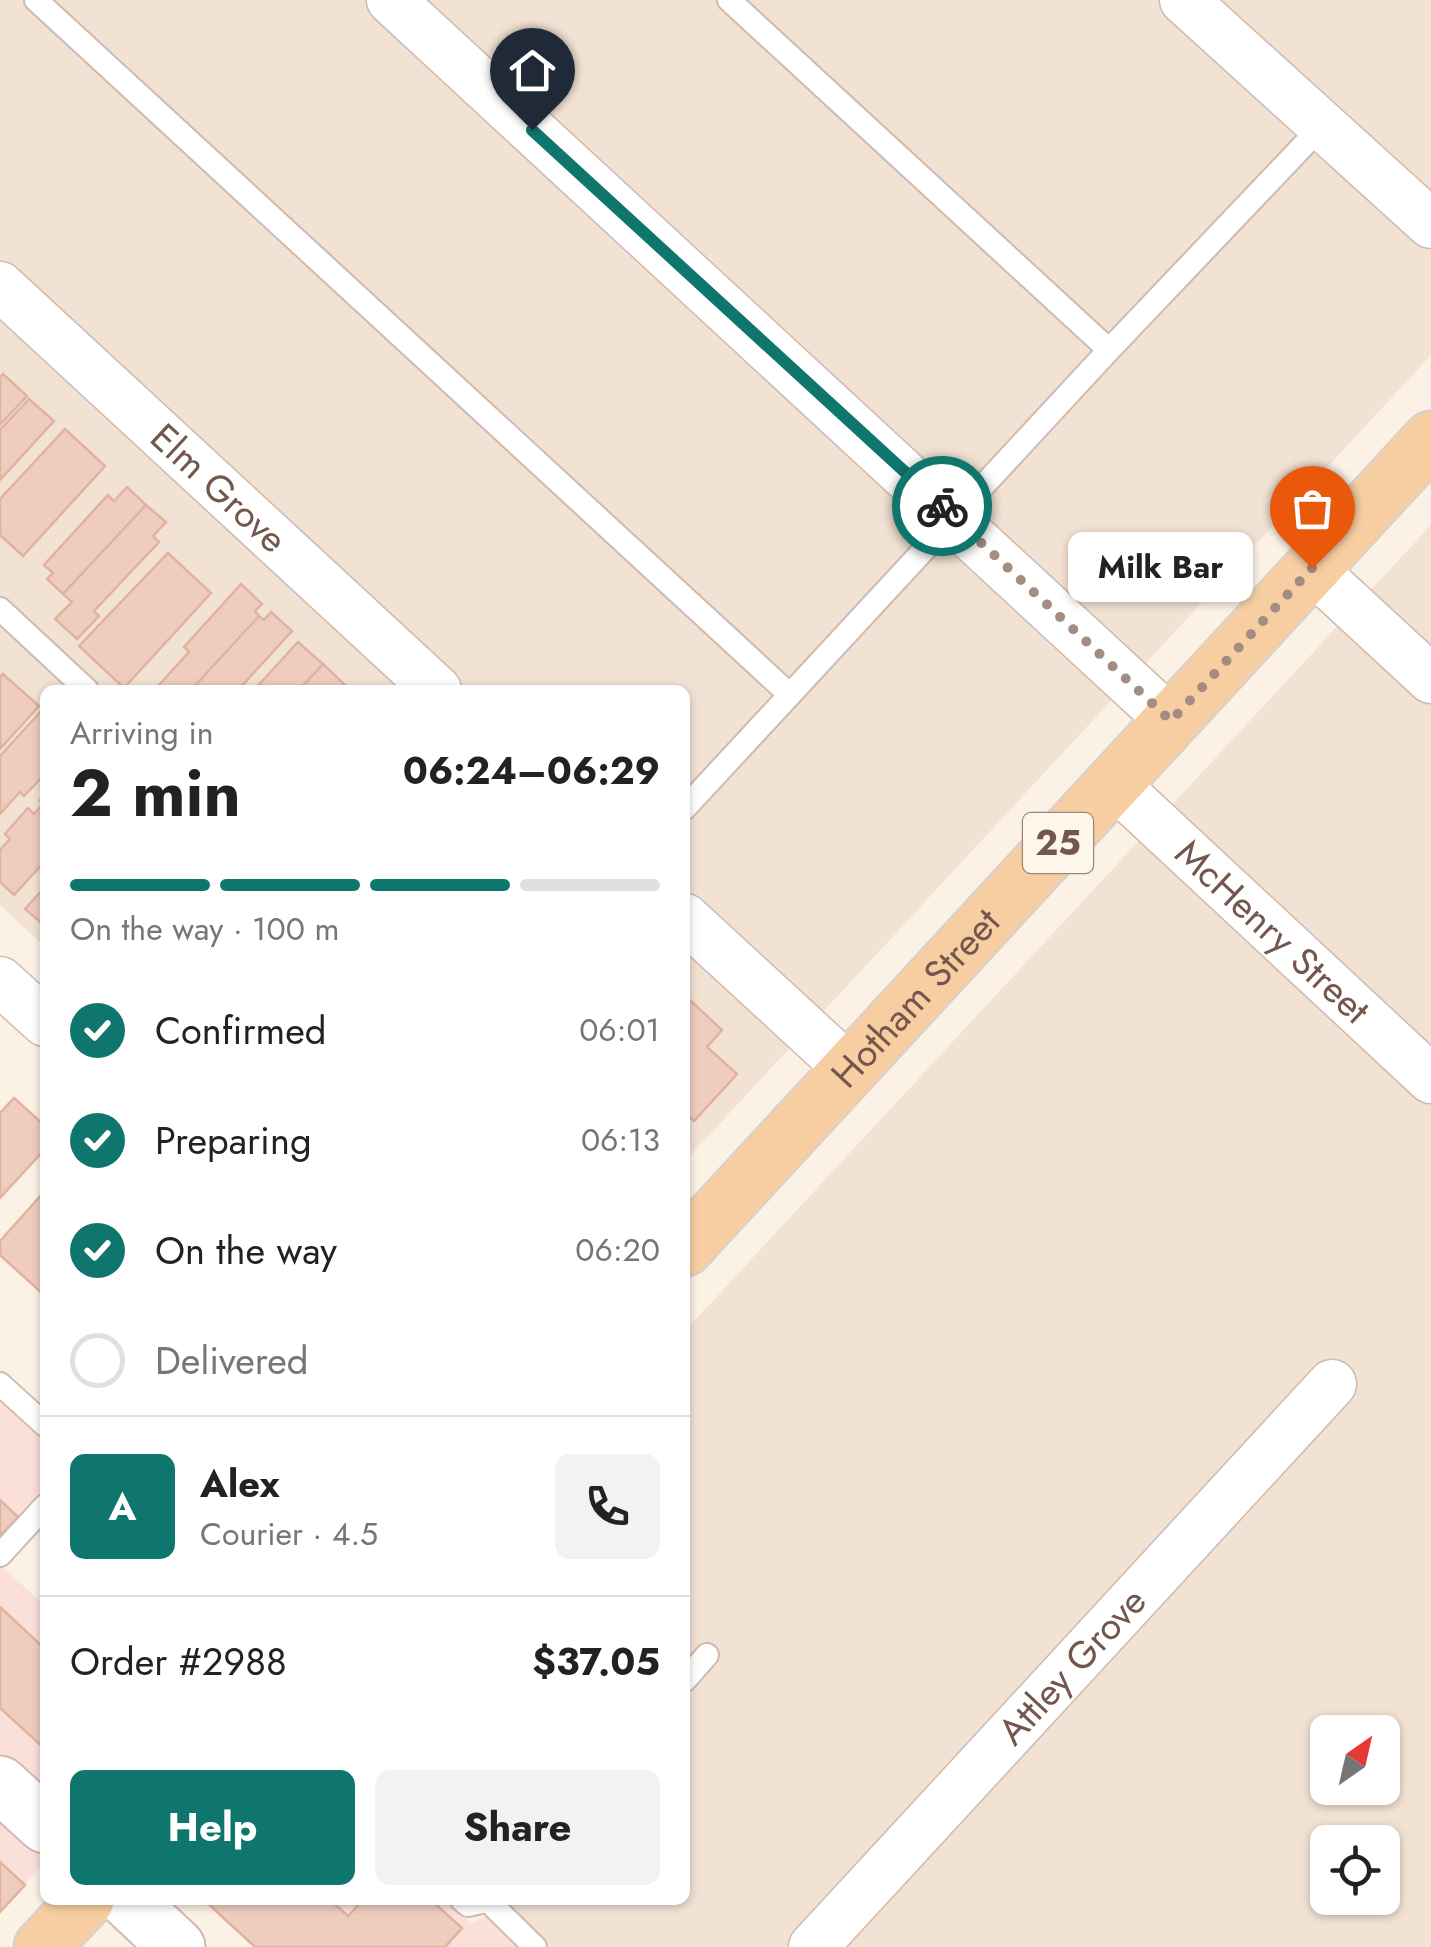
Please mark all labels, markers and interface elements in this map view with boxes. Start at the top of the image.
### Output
pin [490,28,575,131]
icon: home [505,43,560,98]
street label: Elm Grove [139,411,300,565]
courier [892,456,992,556]
pin [1270,466,1355,569]
icon: bike [915,479,970,534]
icon: bag [1285,481,1340,536]
callout: Milk Bar [1067,533,1252,603]
text: Milk Bar [1098,544,1223,590]
text: Arriving in [70,710,214,756]
text: 06:24–06:29 [403,743,660,798]
text: 2 min [70,746,241,840]
road number: 25 [1023,813,1093,873]
street label: McHenry Street [1163,826,1383,1036]
street label: Hotham Street [818,896,1012,1100]
text: On the way · 100 m [70,906,339,952]
icon: check [70,1003,125,1058]
text: Confirmed [155,1003,326,1058]
text: 06:01 [579,1007,660,1053]
icon: check [70,1113,125,1168]
text: Preparing [155,1113,312,1168]
text: 06:13 [581,1117,660,1163]
icon: check [70,1223,125,1278]
text: On the way [155,1223,337,1278]
text: 06:20 [575,1227,660,1273]
text: Delivered [155,1333,308,1388]
button: phone [555,1454,660,1559]
text: Alex [200,1456,280,1511]
text: A [109,1479,136,1534]
text: Courier · 4.5 [200,1511,378,1557]
street label: Attley Grove [985,1575,1159,1757]
text: Order #2988 [70,1634,287,1689]
text: $37.05 [532,1634,660,1689]
north arrow [1310,1715,1400,1805]
map controls [1310,1715,1400,1915]
button: Help [70,1770,355,1885]
button: Share [375,1770,660,1885]
button: locate [1310,1825,1400,1915]

